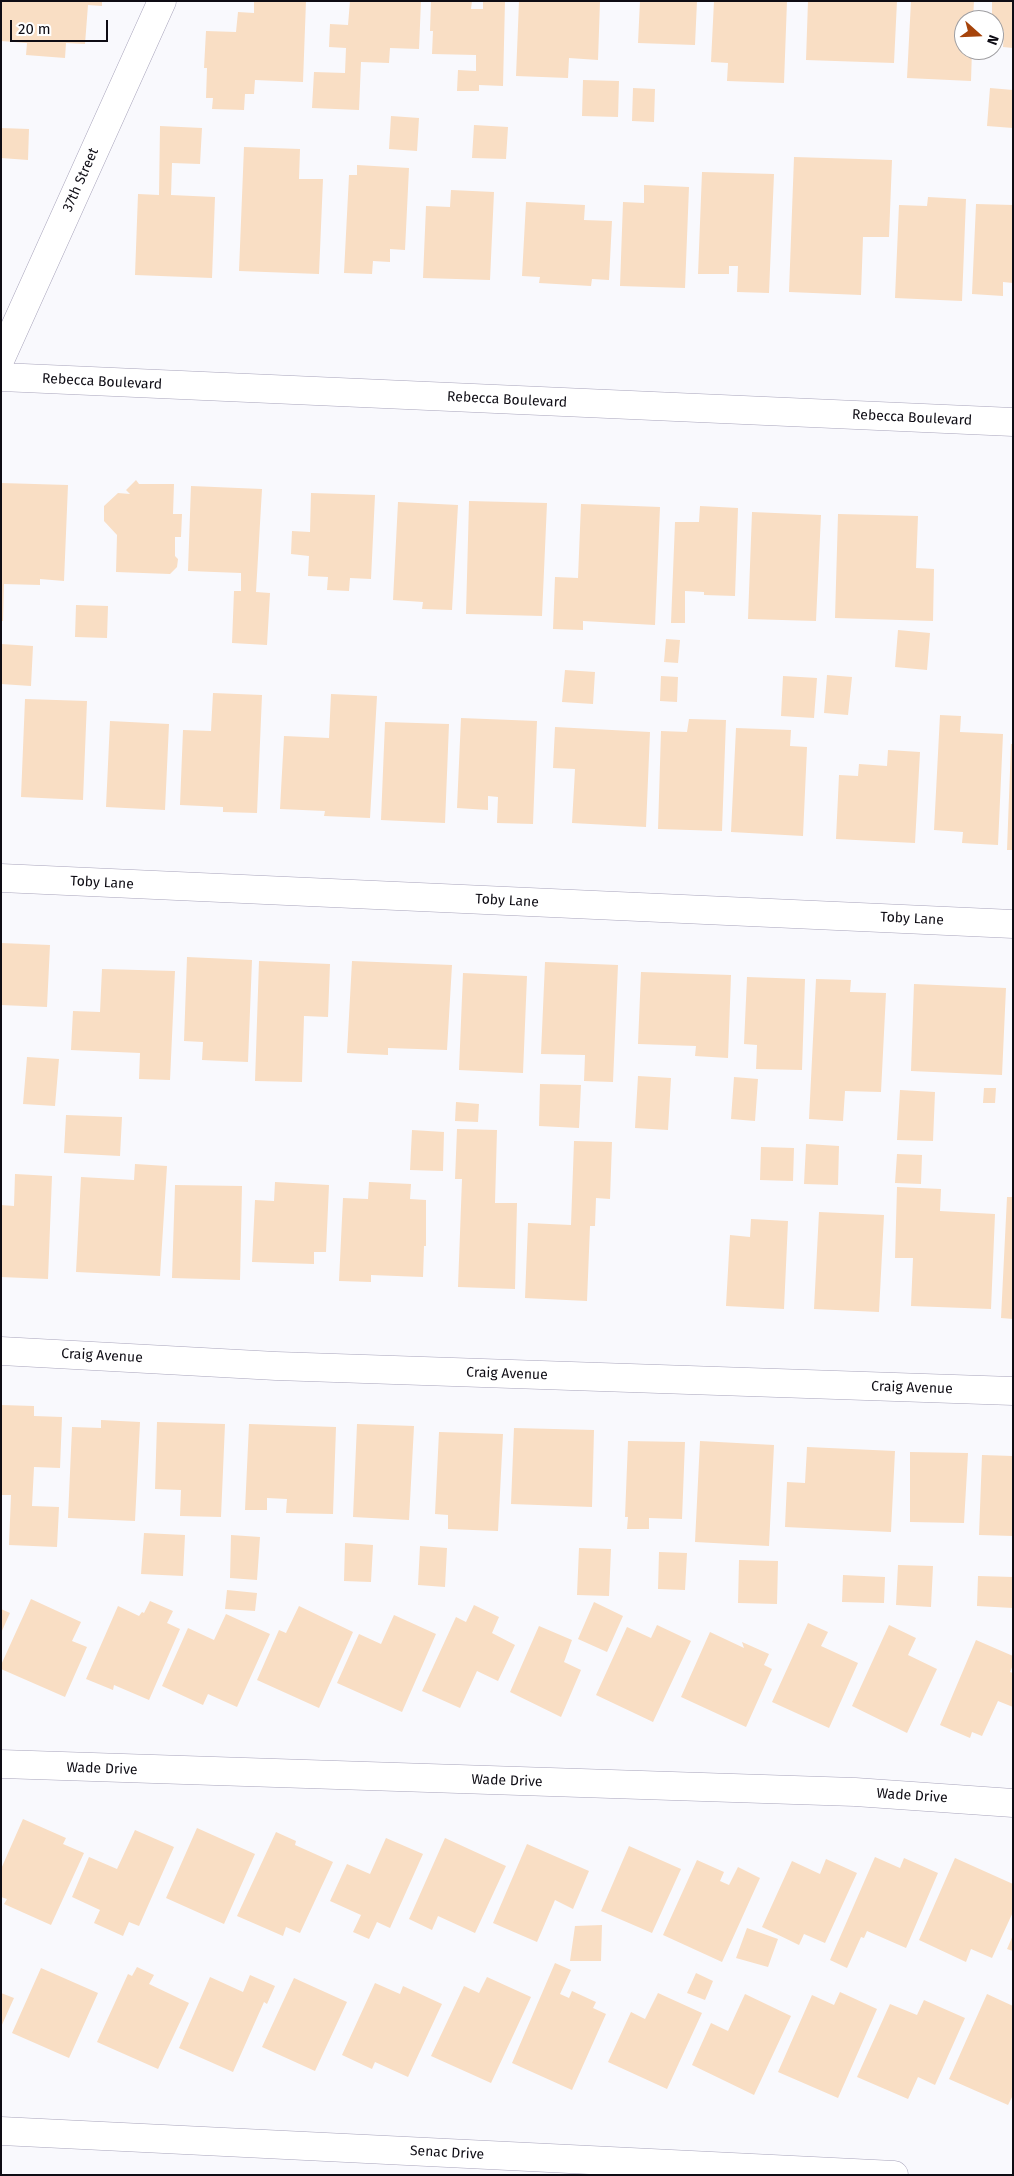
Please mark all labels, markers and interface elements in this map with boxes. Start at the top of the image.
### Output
scale bar [12,10,110,42]
north arrow [954,10,1004,60]
text: 20 m [18,20,51,38]
text: N [983,33,1002,47]
street label: 37th Street [59,145,103,215]
street label: Rebecca Boulevard [42,370,162,394]
street label: Rebecca Boulevard [447,388,567,412]
street label: Rebecca Boulevard [852,406,972,430]
street label: Toby Lane [70,873,134,893]
street label: Toby Lane [475,891,539,911]
street label: Toby Lane [880,909,944,929]
street label: Craig Avenue [61,1345,143,1367]
street label: Craig Avenue [466,1364,548,1384]
street label: Craig Avenue [871,1378,953,1398]
street label: Wade Drive [66,1759,138,1779]
street label: Wade Drive [471,1771,543,1791]
street label: Wade Drive [876,1785,948,1807]
street label: Senac Drive [409,2143,485,2163]

